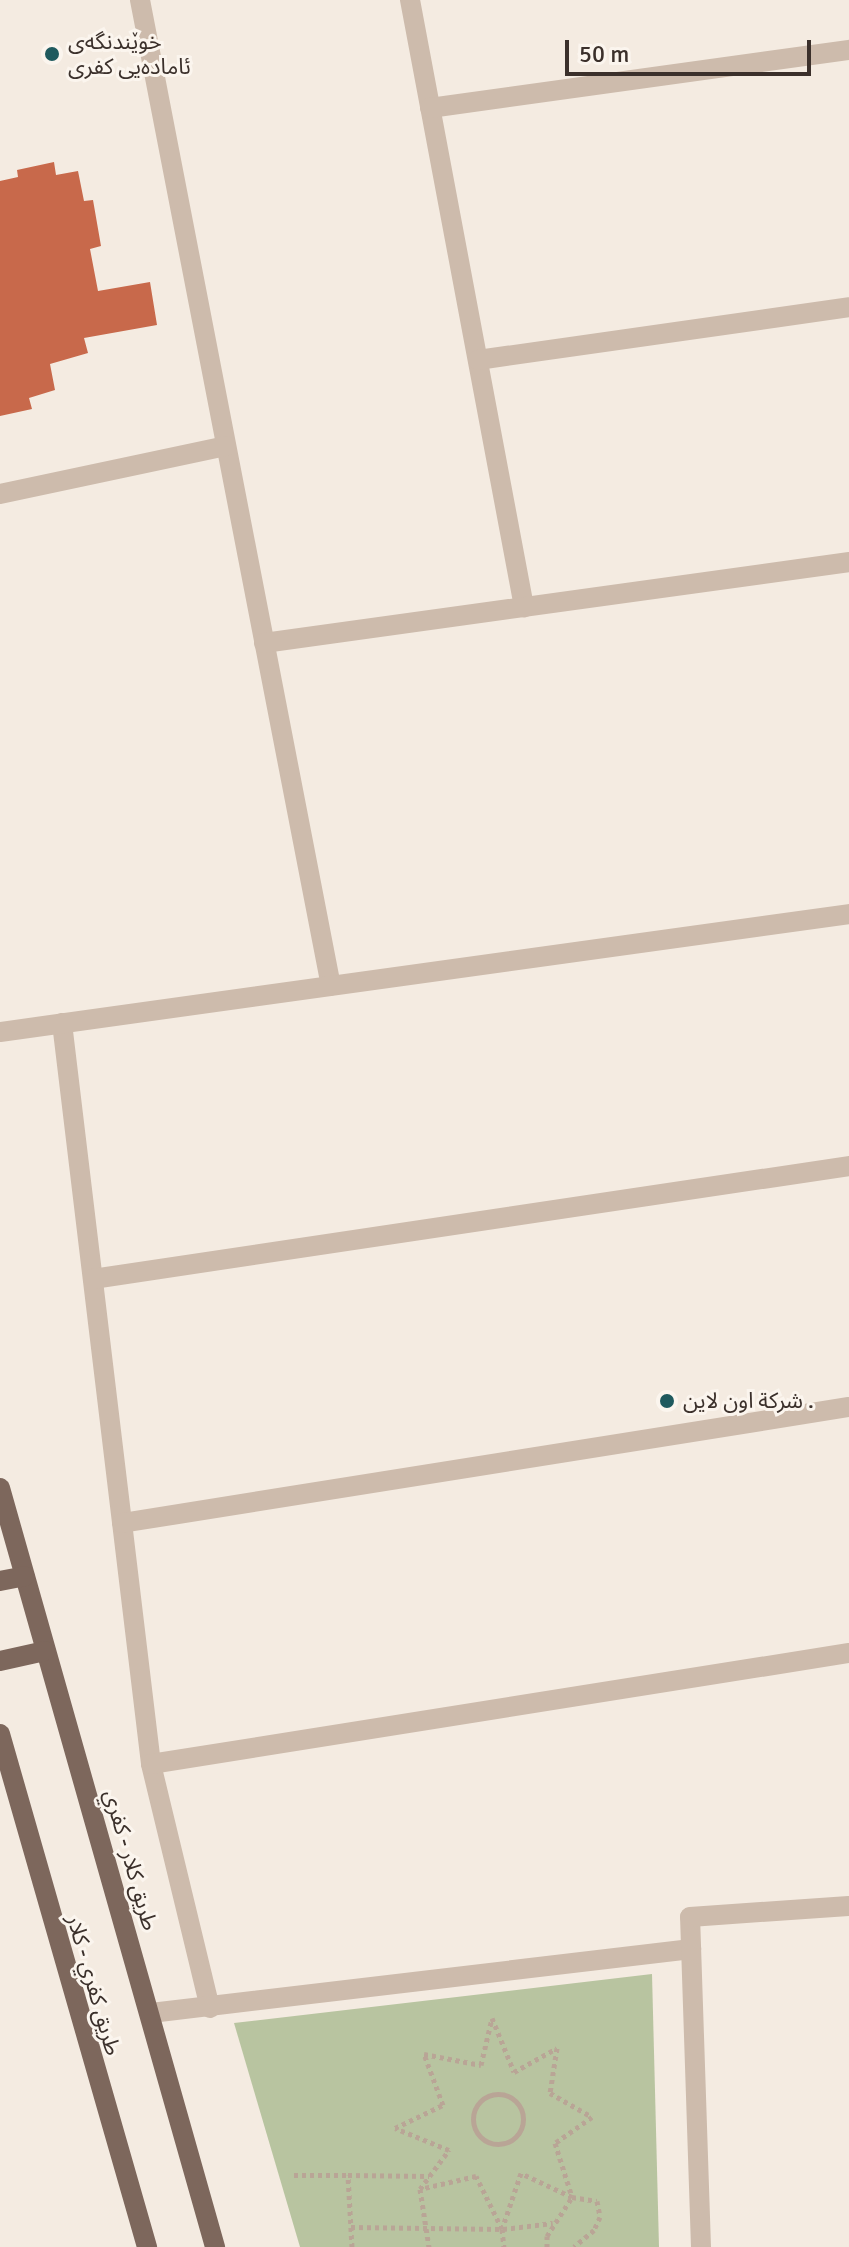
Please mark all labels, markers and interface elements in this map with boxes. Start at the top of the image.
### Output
scale bar [569,24,815,74]
place label: خوێندنگەی ئامادەیی کفری [68,28,191,80]
text: 50 m [579,39,629,69]
marker: خوێندنگەی ئامادەیی کفری [43,45,61,63]
place label: شركة اون لاين . [683,1388,814,1414]
marker: شركة اون لاين . [658,1392,676,1410]
street label: طريق كلار - كفري [98,1787,164,1933]
street label: طريق كفري - كلار [61,1912,127,2058]

